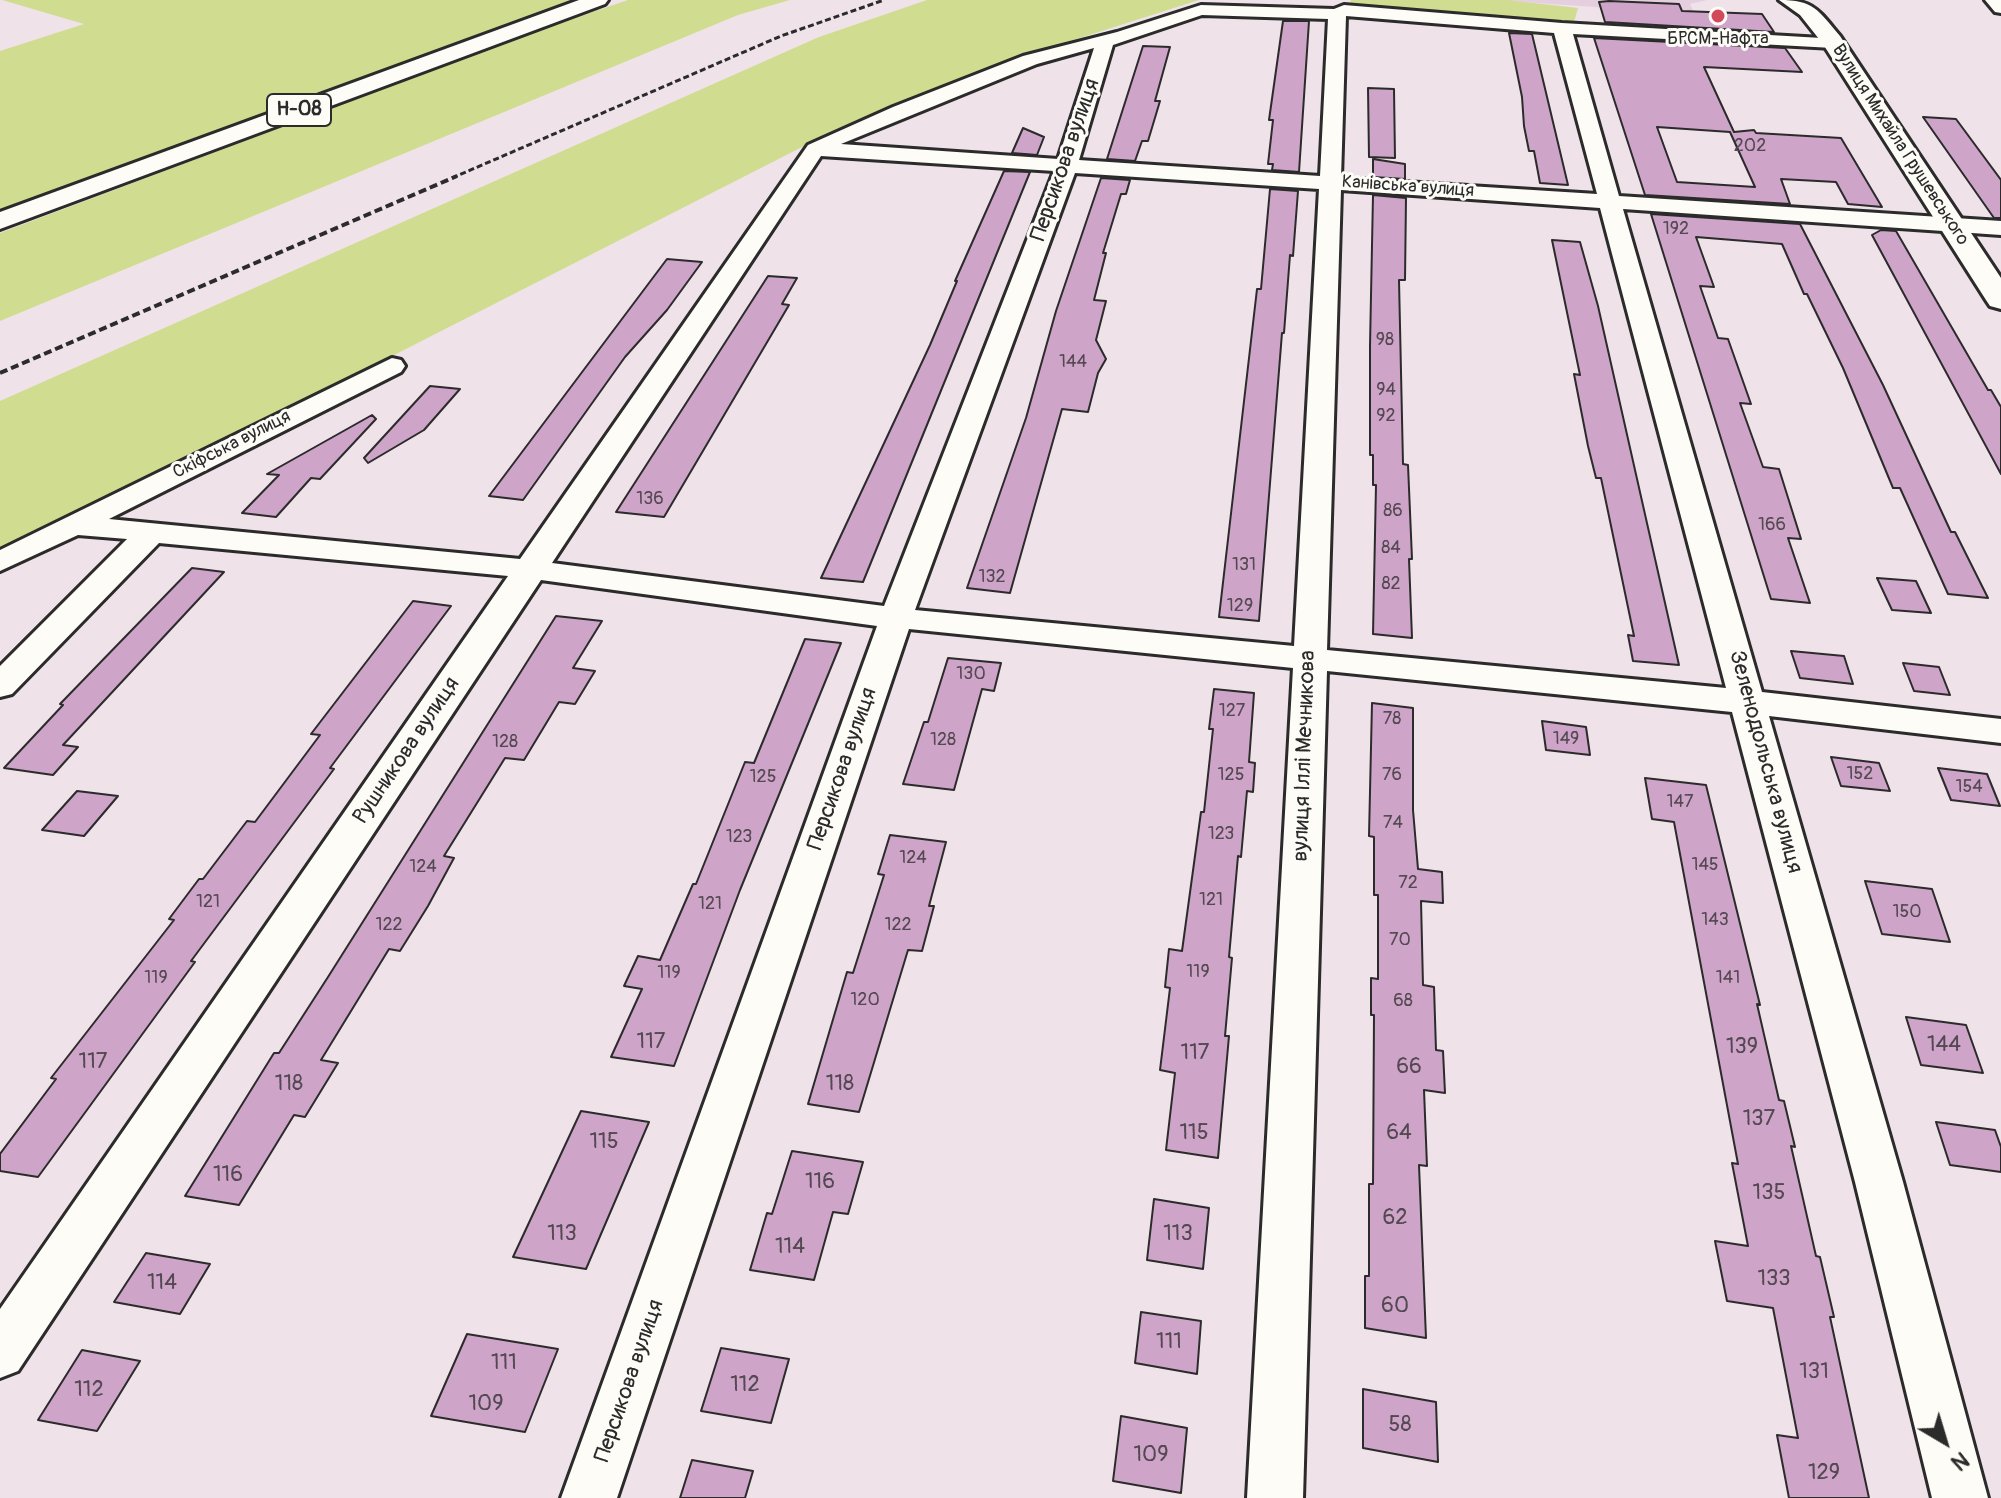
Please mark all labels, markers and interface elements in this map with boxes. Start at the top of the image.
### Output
marker: БРСМ-Нафта [1709,7,1727,25]
place label: БРСМ-Нафта [1667,28,1769,50]
street label: Вулиця Михайла Грушевського [1827,40,1973,250]
street label: Персикова вулиця [1026,75,1106,245]
road number: Н-08 [267,94,331,126]
house number: 202 [1734,135,1766,157]
street label: Канівська вулиця [1341,172,1475,202]
house number: 192 [1663,218,1689,240]
house number: 98 [1376,329,1394,351]
house number: 144 [1059,351,1087,373]
house number: 94 [1376,379,1396,401]
house number: 92 [1376,405,1396,427]
street label: Скіфська вулиця [170,406,294,484]
house number: 136 [636,488,664,510]
house number: 86 [1383,500,1403,522]
house number: 166 [1758,514,1786,536]
house number: 84 [1381,537,1401,559]
house number: 131 [1232,554,1256,576]
house number: 132 [978,566,1006,588]
house number: 82 [1381,573,1401,595]
house number: 129 [1227,595,1253,617]
street label: Зеленодольська вулиця [1723,648,1807,876]
street label: вулиця Іллі Мечникова [1288,650,1322,862]
house number: 130 [956,663,986,685]
street label: Рушникова вулиця [348,673,466,829]
street label: Персикова вулиця [803,684,883,854]
house number: 127 [1219,700,1245,722]
house number: 78 [1383,708,1401,730]
house number: 149 [1553,728,1579,750]
house number: 128 [930,729,956,751]
house number: 128 [492,731,518,753]
house number: 152 [1847,763,1873,785]
house number: 125 [1218,764,1244,786]
house number: 76 [1382,764,1402,786]
house number: 125 [750,766,776,788]
house number: 154 [1955,776,1983,798]
house number: 147 [1667,791,1693,813]
house number: 74 [1383,812,1403,834]
house number: 123 [1208,823,1234,845]
house number: 123 [726,826,752,848]
house number: 124 [899,847,927,869]
house number: 145 [1691,854,1719,876]
house number: 124 [409,856,437,878]
house number: 72 [1398,872,1418,894]
house number: 121 [1199,889,1223,911]
house number: 121 [196,891,220,913]
house number: 121 [698,893,722,915]
house number: 150 [1892,901,1922,923]
house number: 143 [1701,909,1729,931]
house number: 122 [375,914,403,936]
house number: 122 [884,914,912,936]
house number: 70 [1389,929,1411,951]
house number: 119 [1186,961,1210,983]
house number: 119 [657,962,681,984]
house number: 119 [144,967,168,989]
house number: 141 [1716,967,1740,989]
house number: 120 [850,989,880,1011]
house number: 68 [1393,990,1413,1012]
house number: 117 [637,1029,665,1055]
house number: 144 [1927,1032,1961,1058]
house number: 139 [1726,1034,1758,1060]
house number: 117 [1181,1040,1209,1066]
house number: 117 [79,1049,107,1075]
house number: 66 [1396,1054,1422,1080]
house number: 118 [275,1071,303,1097]
house number: 118 [826,1071,854,1097]
house number: 137 [1743,1106,1775,1132]
house number: 115 [1179,1120,1209,1146]
house number: 64 [1386,1120,1412,1146]
house number: 115 [589,1129,619,1155]
house number: 116 [213,1162,243,1188]
house number: 116 [805,1169,835,1195]
house number: 135 [1753,1180,1785,1206]
house number: 62 [1382,1205,1408,1231]
house number: 113 [547,1221,577,1247]
house number: 113 [1163,1221,1193,1247]
house number: 114 [775,1234,805,1260]
house number: 133 [1757,1266,1791,1292]
house number: 114 [147,1270,177,1296]
house number: 60 [1381,1293,1409,1319]
street label: Персикова вулиця [590,1296,670,1466]
house number: 111 [1156,1329,1182,1355]
house number: 111 [491,1350,517,1376]
house number: 131 [1799,1359,1829,1385]
house number: 112 [730,1372,760,1398]
house number: 112 [74,1377,104,1403]
house number: 109 [469,1391,503,1417]
north arrow [1905,1402,1985,1482]
house number: 58 [1388,1412,1412,1438]
house number: 109 [1134,1442,1168,1468]
text: N [1945,1445,1974,1477]
house number: 129 [1808,1460,1840,1486]

